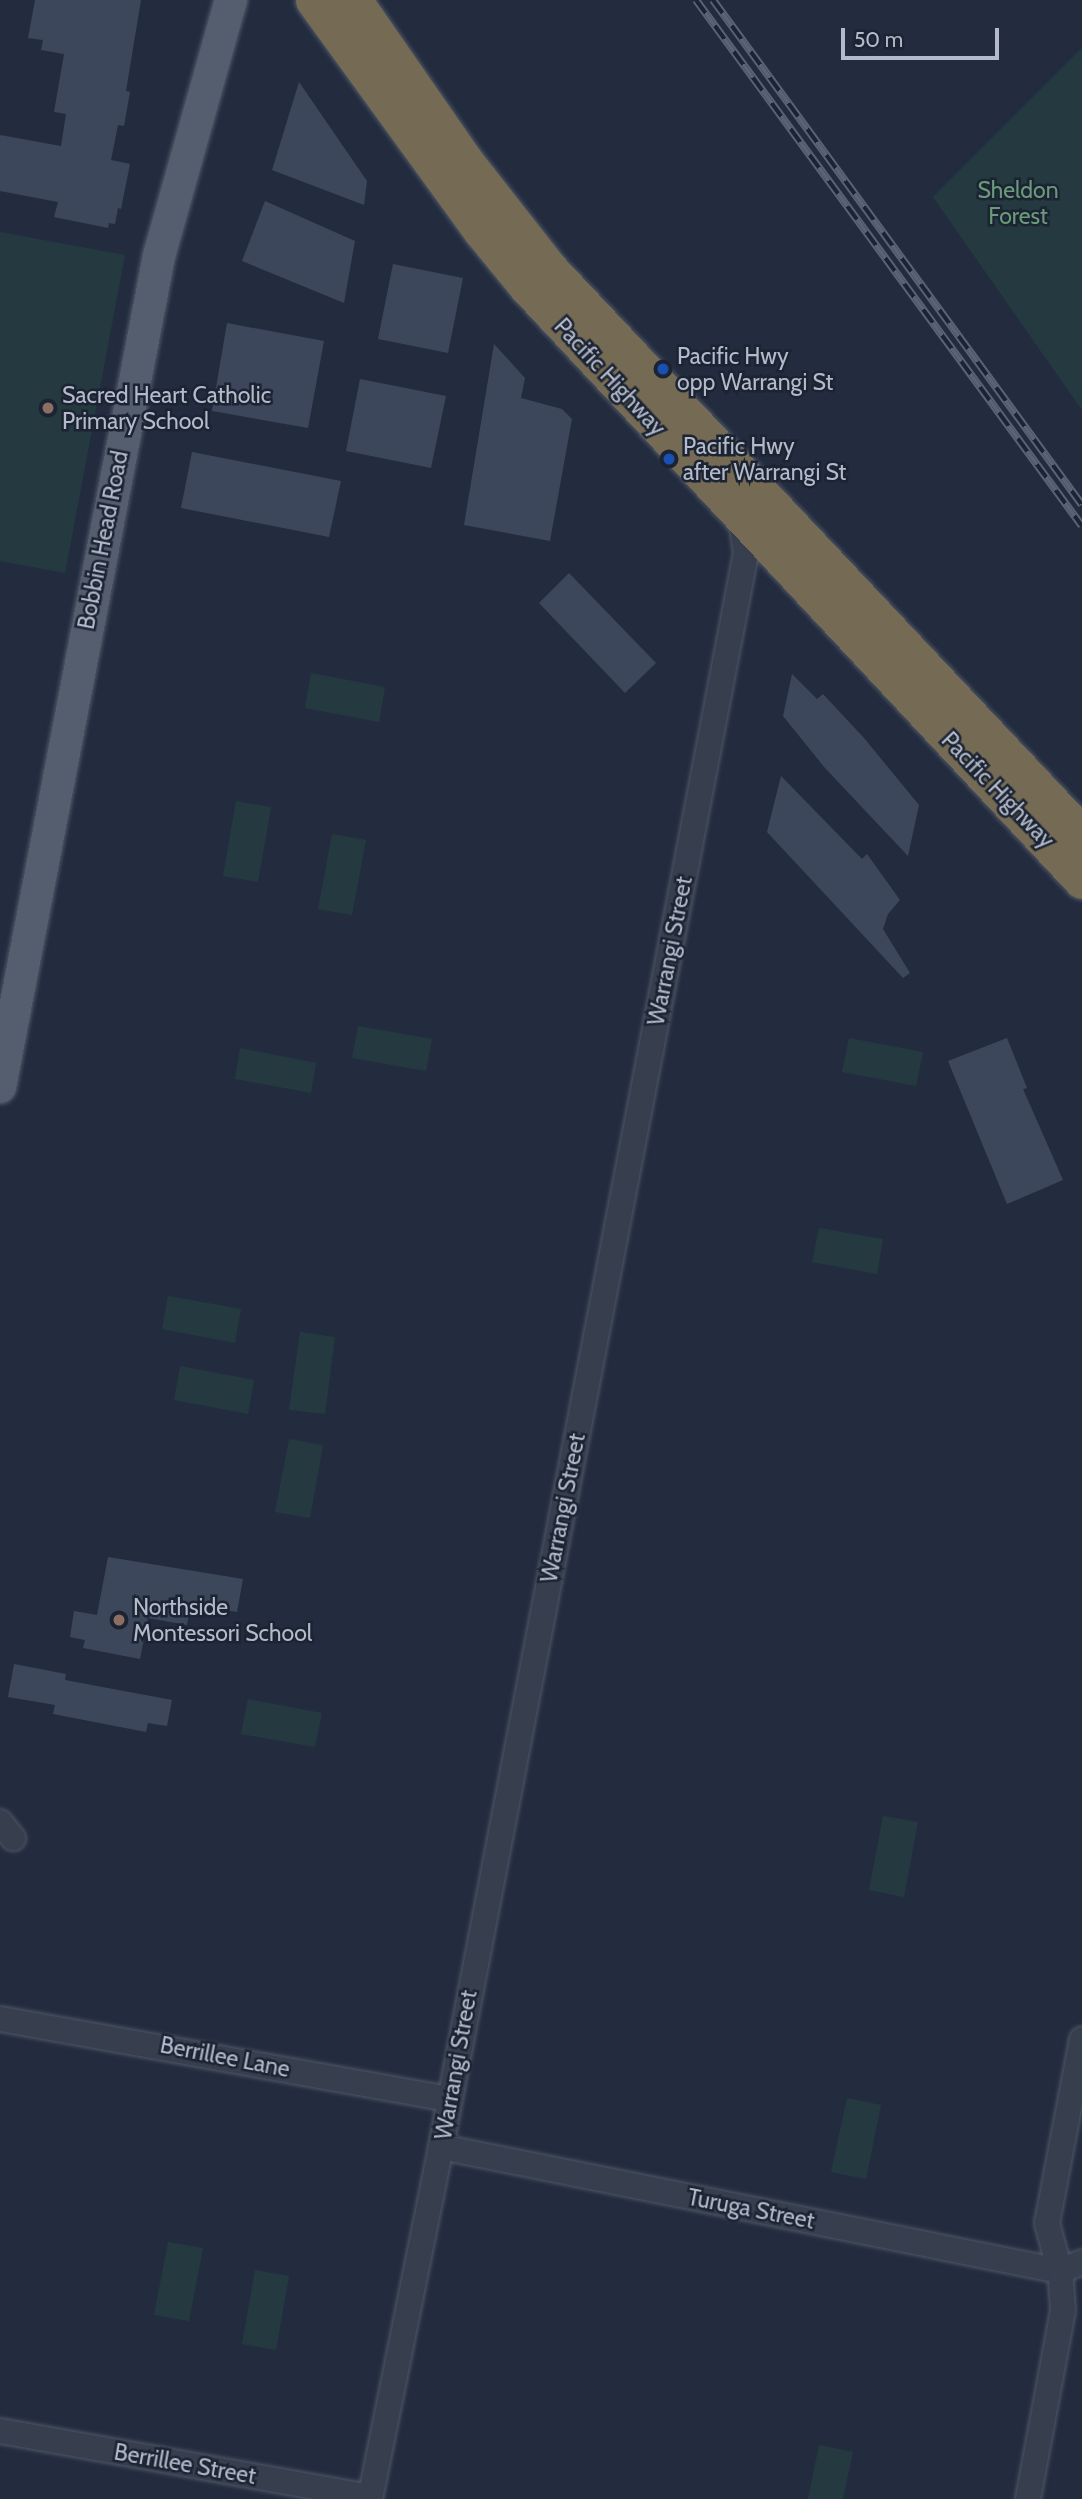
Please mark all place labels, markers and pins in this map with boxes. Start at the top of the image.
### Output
place label: Pacific Hwy opp Warrangi St [677,342,833,396]
marker: Pacific Hwy opp Warrangi St [655,361,671,377]
place label: Sacred Heart Catholic Primary School [62,381,271,435]
marker: Sacred Heart Catholic Primary School [40,400,56,416]
place label: Pacific Hwy after Warrangi St [683,432,846,486]
marker: Pacific Hwy after Warrangi St [661,451,677,467]
place label: Northside Montessori School [133,1593,312,1647]
marker: Northside Montessori School [111,1612,127,1628]

